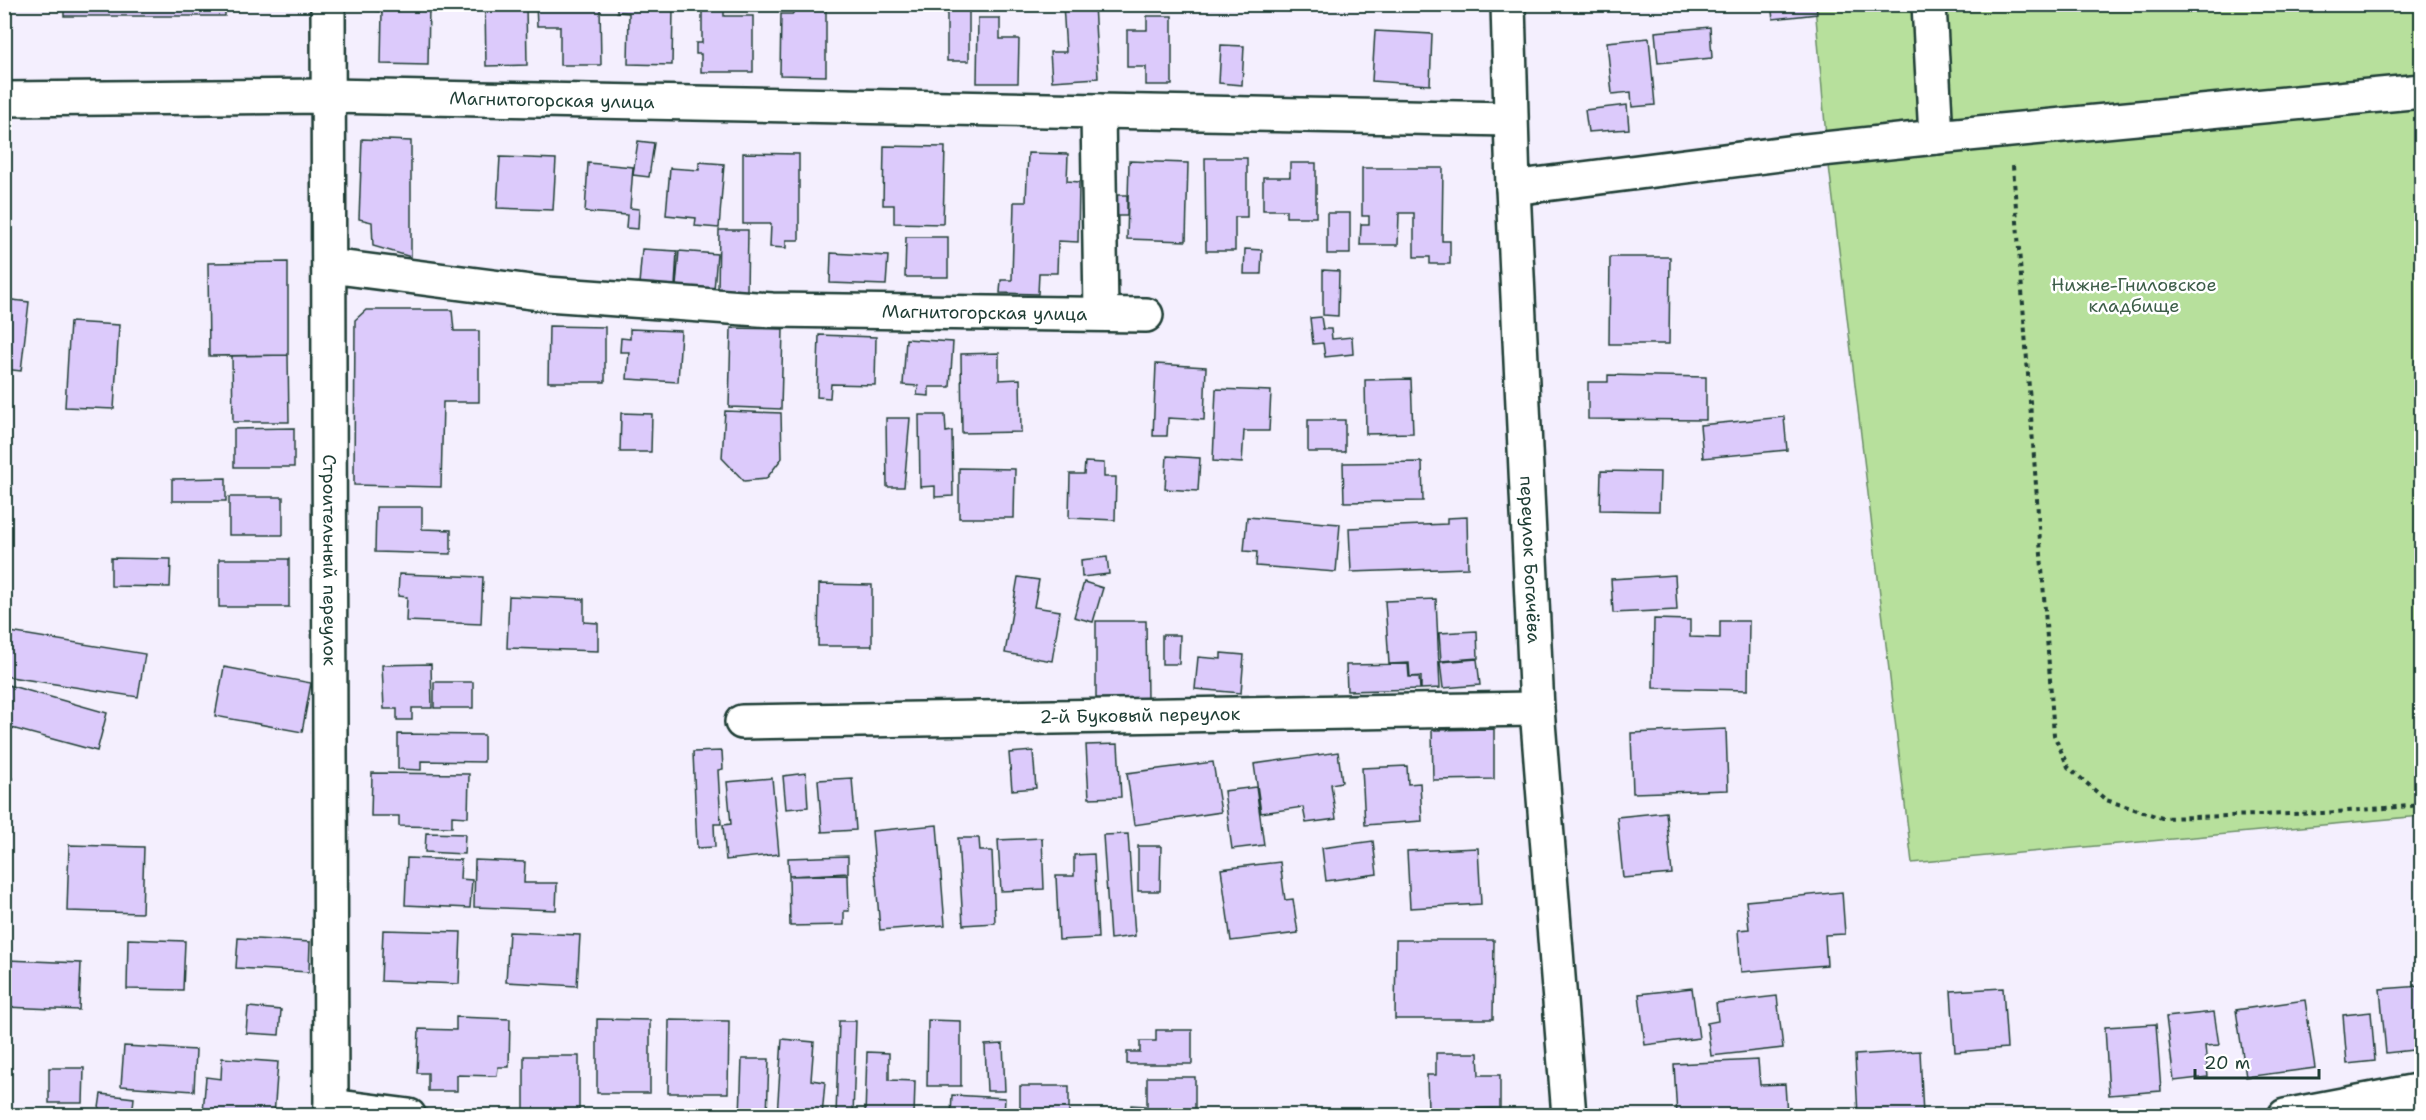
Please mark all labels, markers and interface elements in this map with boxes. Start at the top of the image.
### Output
street label: Магнитогорская улица [449,86,655,114]
park label: Нижне-Гниловское кладбище [2051,273,2217,318]
street label: Магнитогорская улица [882,299,1087,326]
street label: Строительный переулок [317,454,342,666]
street label: переулок Богачёва [1514,475,1546,644]
street label: 2-й Буковый переулок [1039,702,1241,729]
scale bar [2195,1042,2320,1080]
text: 20 m [2204,1051,2250,1075]

